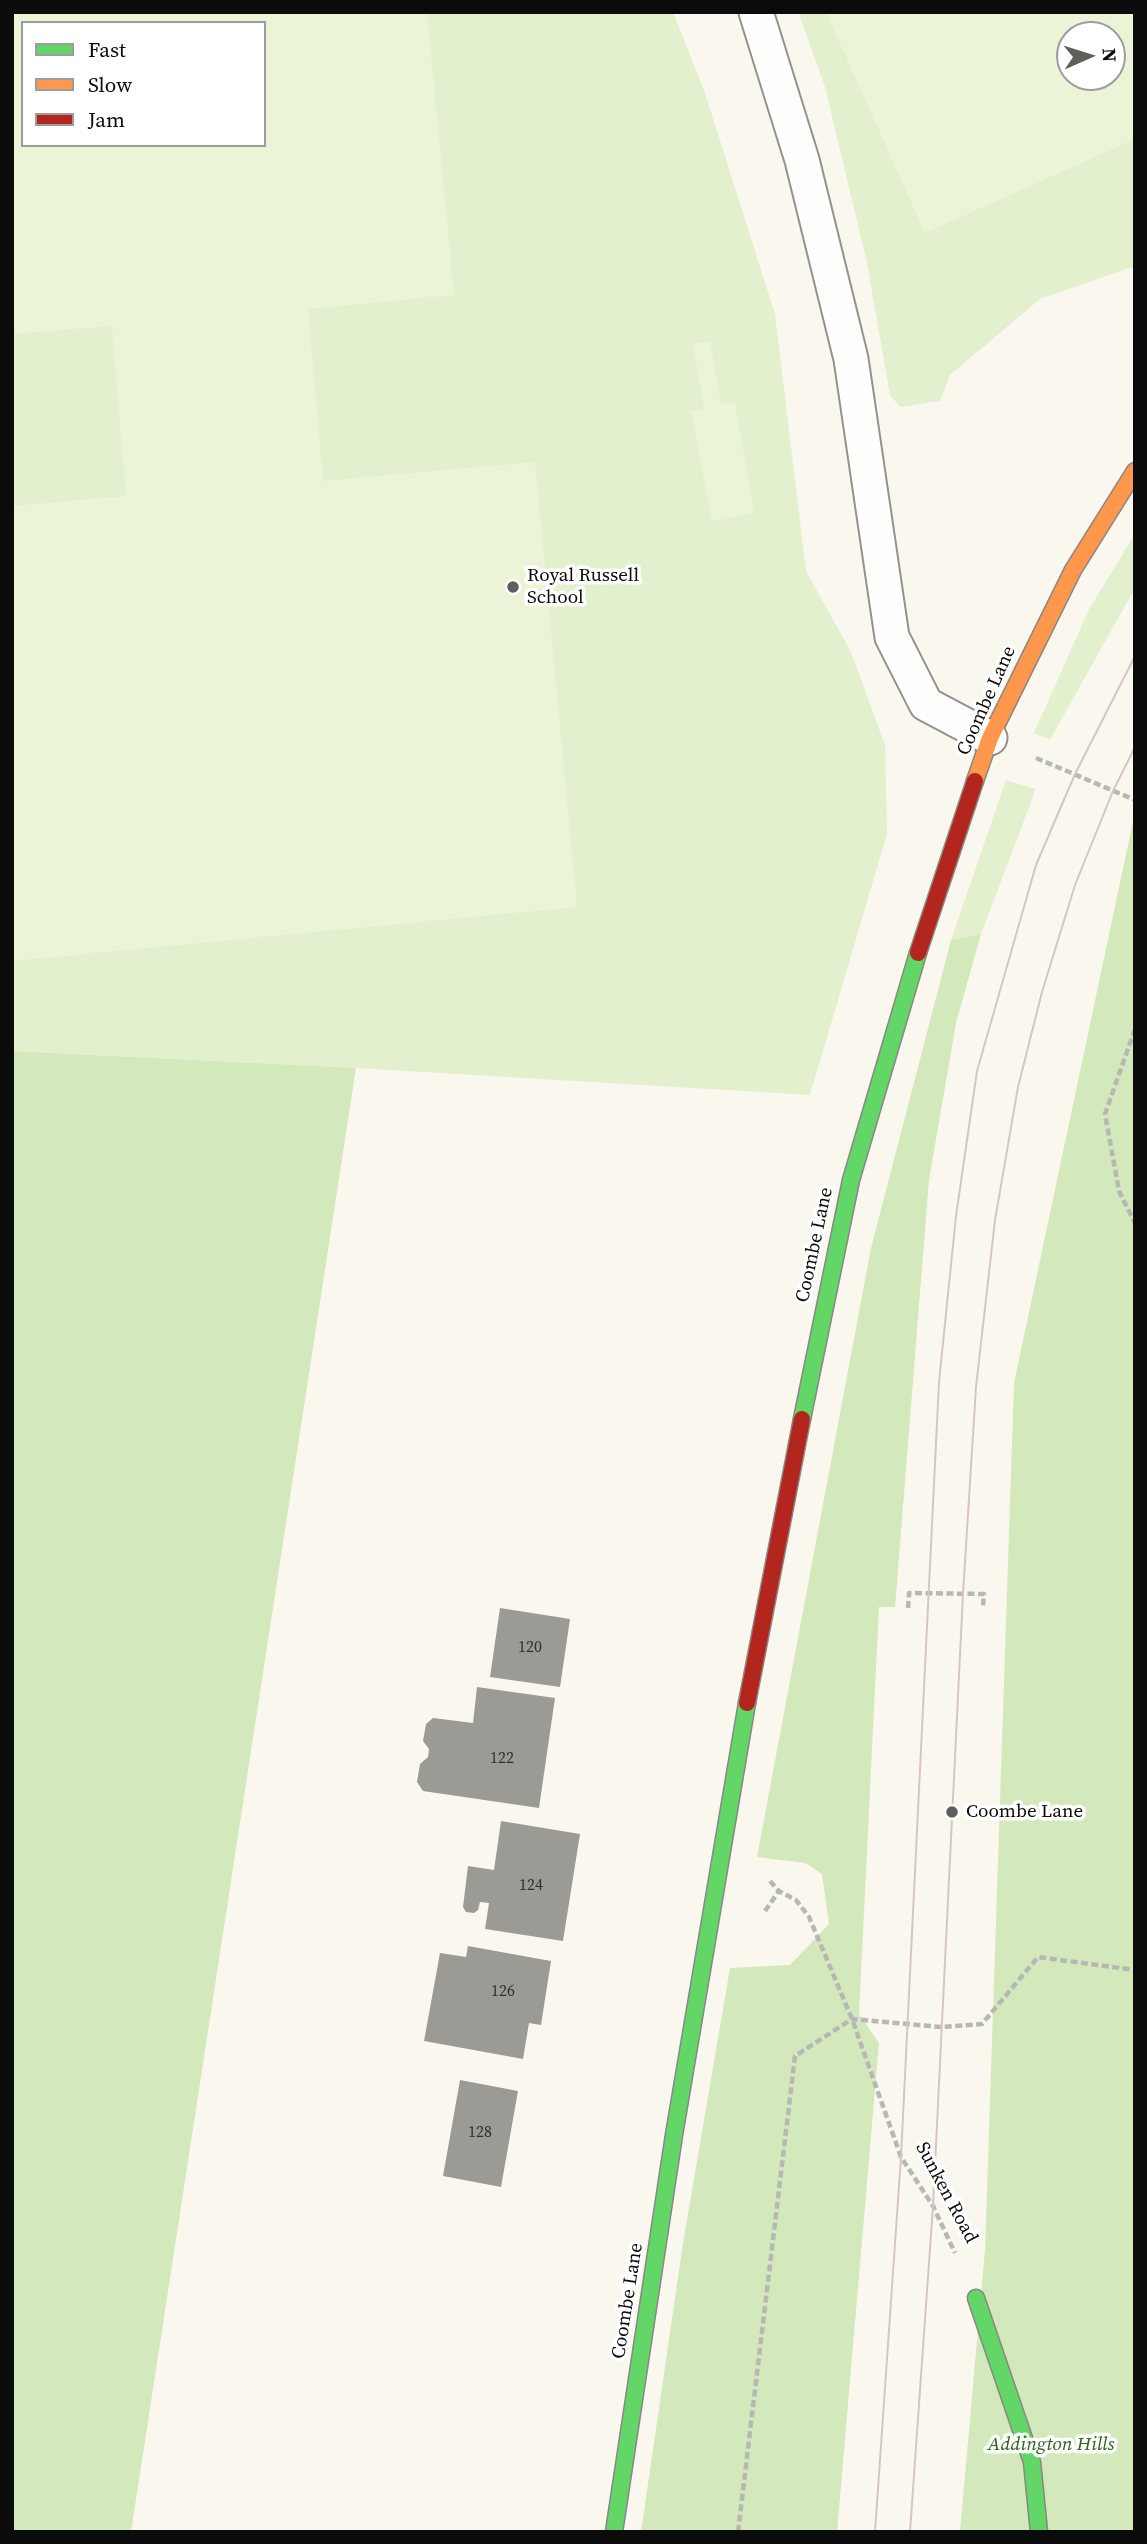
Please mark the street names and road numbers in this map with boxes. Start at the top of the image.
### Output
street label: Coombe Lane [953,643,1021,759]
street label: Coombe Lane [792,1185,838,1305]
street label: Sunken Road [910,2139,982,2247]
street label: Coombe Lane [608,2241,648,2361]

